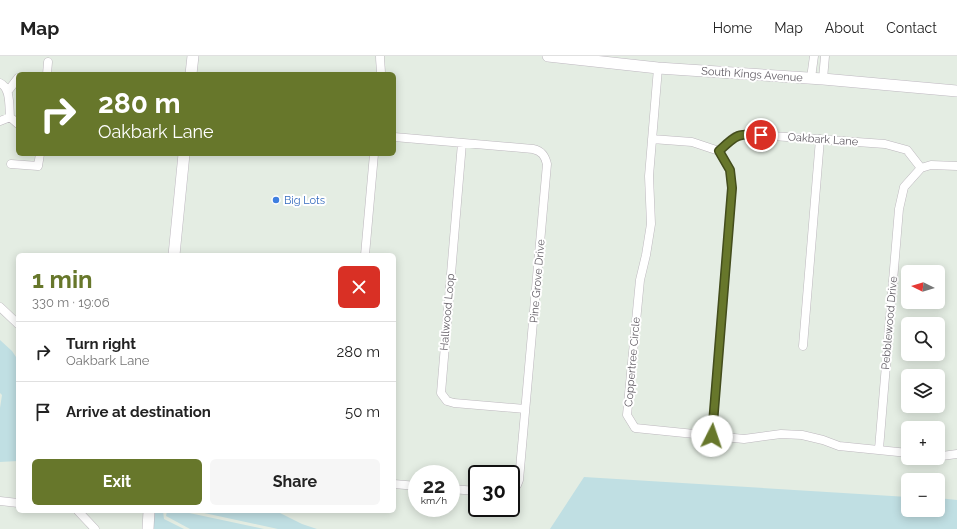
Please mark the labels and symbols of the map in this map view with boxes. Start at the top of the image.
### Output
street label: South Kings Avenue [701,64,804,85]
pin [744,118,778,152]
street label: Oakbark Lane [787,131,859,148]
place label: Big Lots [284,194,325,207]
marker: Big Lots [271,195,281,205]
street label: Pine Grove Drive [527,238,548,323]
north arrow [901,265,945,309]
street label: Hallwood Loop [438,273,457,351]
street label: Pebblewood Drive [879,275,900,370]
street label: Coppertree Circle [622,316,643,408]
position arrow [691,415,733,457]
speed limit sign: 30 [468,465,520,517]

